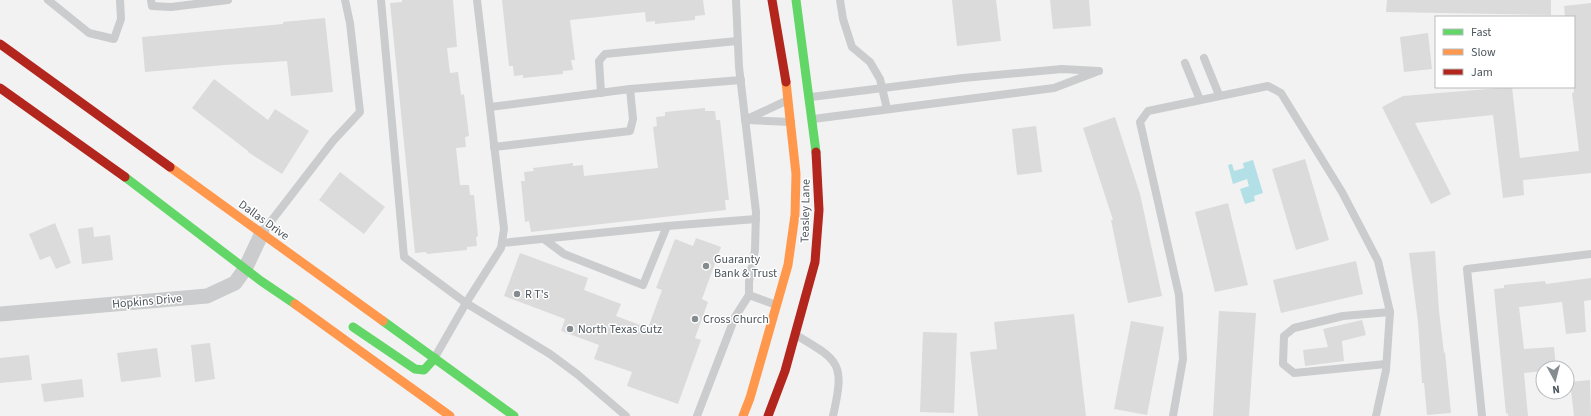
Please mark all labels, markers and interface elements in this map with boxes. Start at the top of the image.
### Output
legend [1435,16,1575,88]
text: Fast [1471,24,1491,41]
text: Slow [1471,44,1496,61]
text: Jam [1471,64,1493,81]
street label: Teasley Lane [796,179,815,243]
street label: Dallas Drive [235,196,293,245]
place label: Guaranty Bank & Trust [714,251,777,282]
marker: Guaranty Bank & Trust [701,261,711,271]
place label: R T's [525,286,548,303]
marker: R T's [512,289,522,299]
street label: Hopkins Drive [111,290,183,313]
place label: Cross Church [703,311,769,328]
marker: Cross Church [690,314,700,324]
place label: North Texas Cutz [578,321,662,338]
marker: North Texas Cutz [565,324,575,334]
north arrow [1535,360,1575,400]
text: N [1552,382,1561,397]

